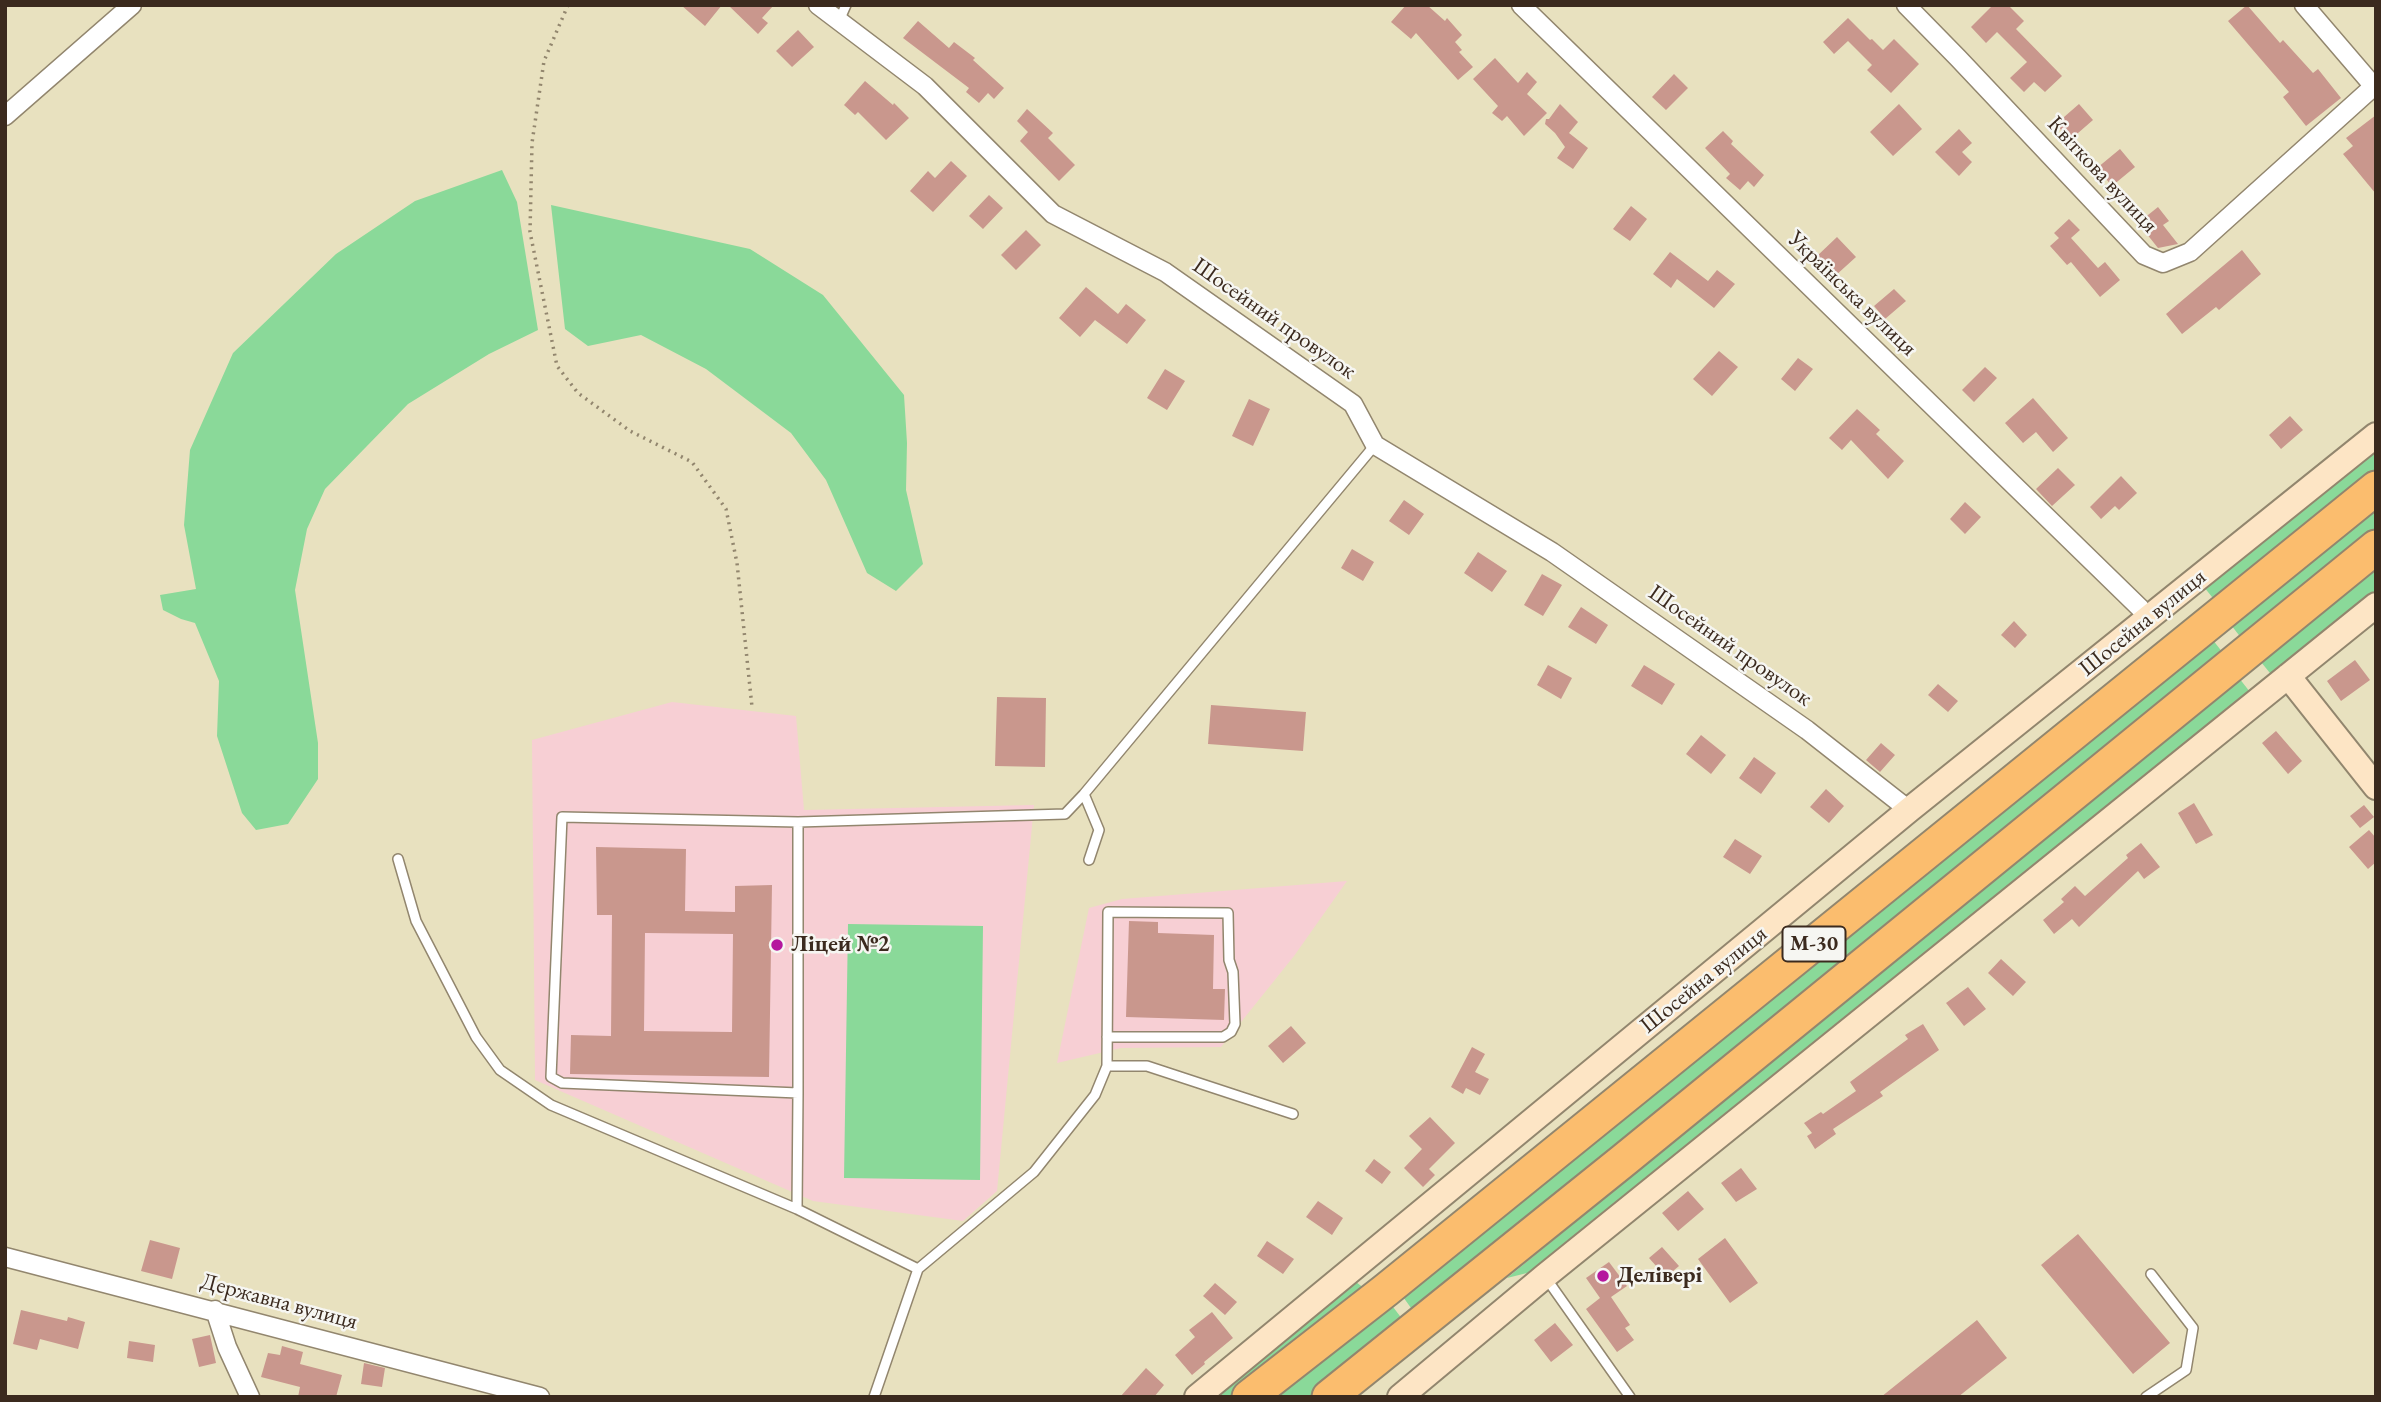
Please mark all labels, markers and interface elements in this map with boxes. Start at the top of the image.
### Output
street label: Квіткова вулиця [2041,111,2163,239]
street label: Українська вулиця [1782,226,1922,362]
street label: Шосейний провулок [1187,252,1361,386]
street label: Шосейна вулиця [2074,563,2212,683]
street label: Шосейний провулок [1643,579,1817,713]
street label: Шосейна вулиця [1635,920,1773,1040]
road number: М-30 [1783,926,1846,962]
place label: Ліцей №2 [791,931,890,959]
marker: Ліцей №2 [769,937,785,953]
place label: Делівері [1617,1262,1702,1290]
street label: Державна вулиця [198,1268,360,1336]
marker: Делівері [1595,1268,1611,1284]

